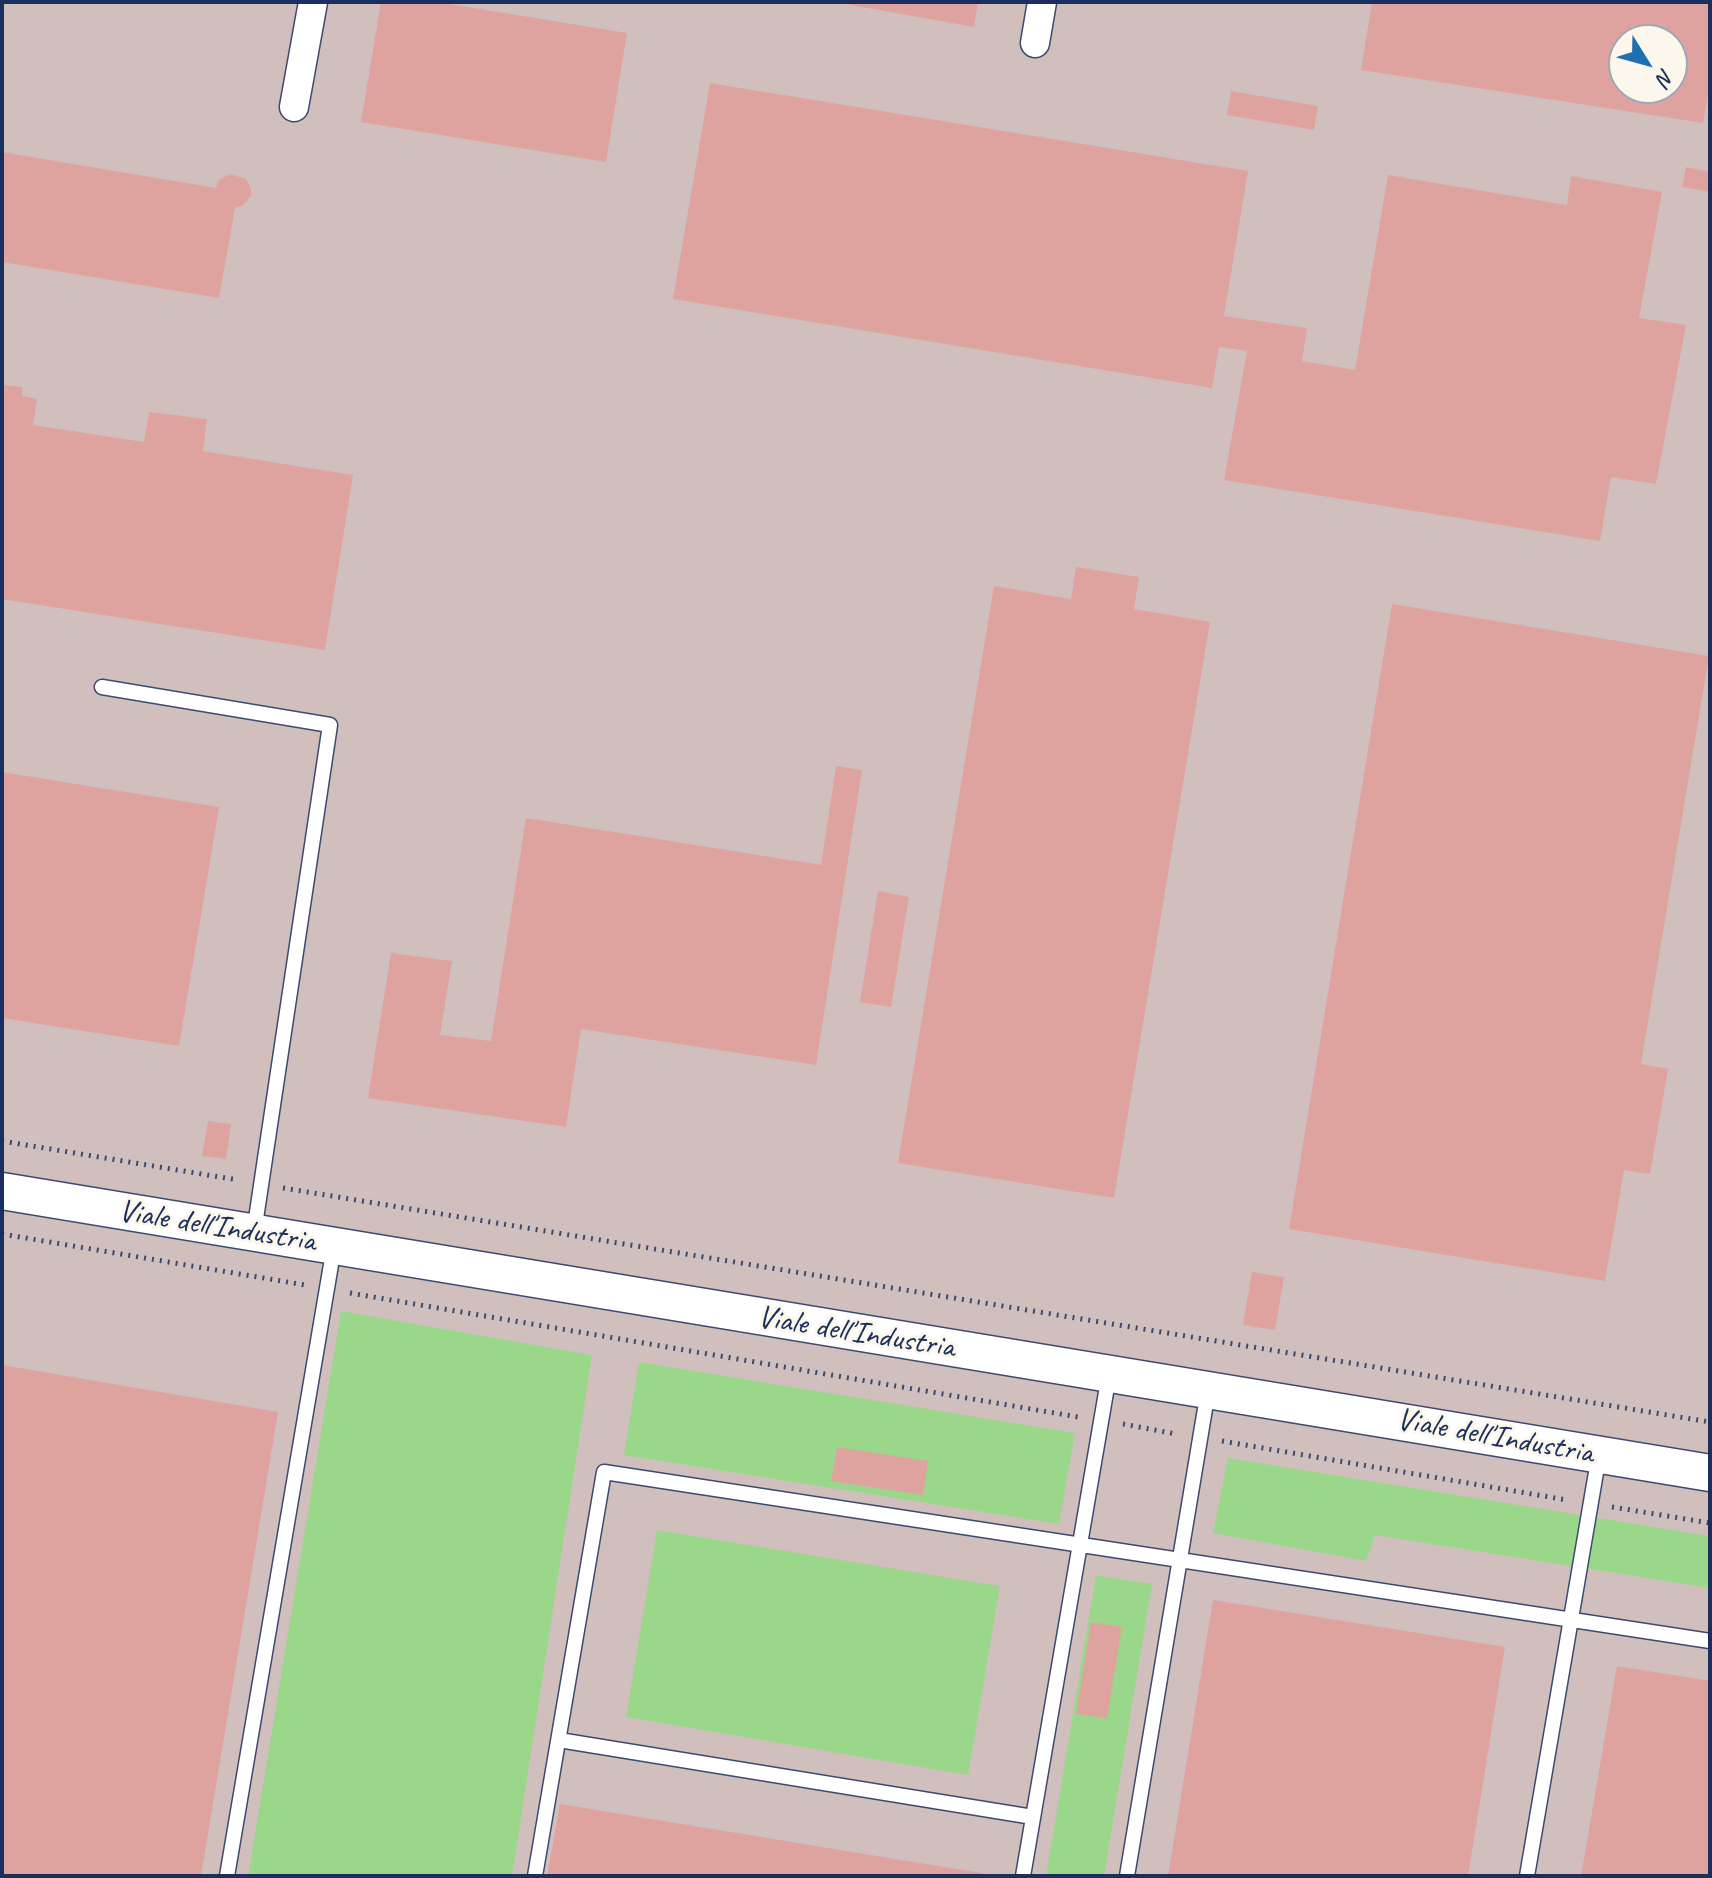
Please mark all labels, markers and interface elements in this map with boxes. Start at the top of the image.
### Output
north arrow [1608,24,1688,104]
text: N [1650,63,1681,91]
street label: Viale dell'Industria [116,1192,318,1262]
street label: Viale dell'Industria [755,1298,957,1368]
street label: Viale dell'Industria [1394,1401,1596,1473]

